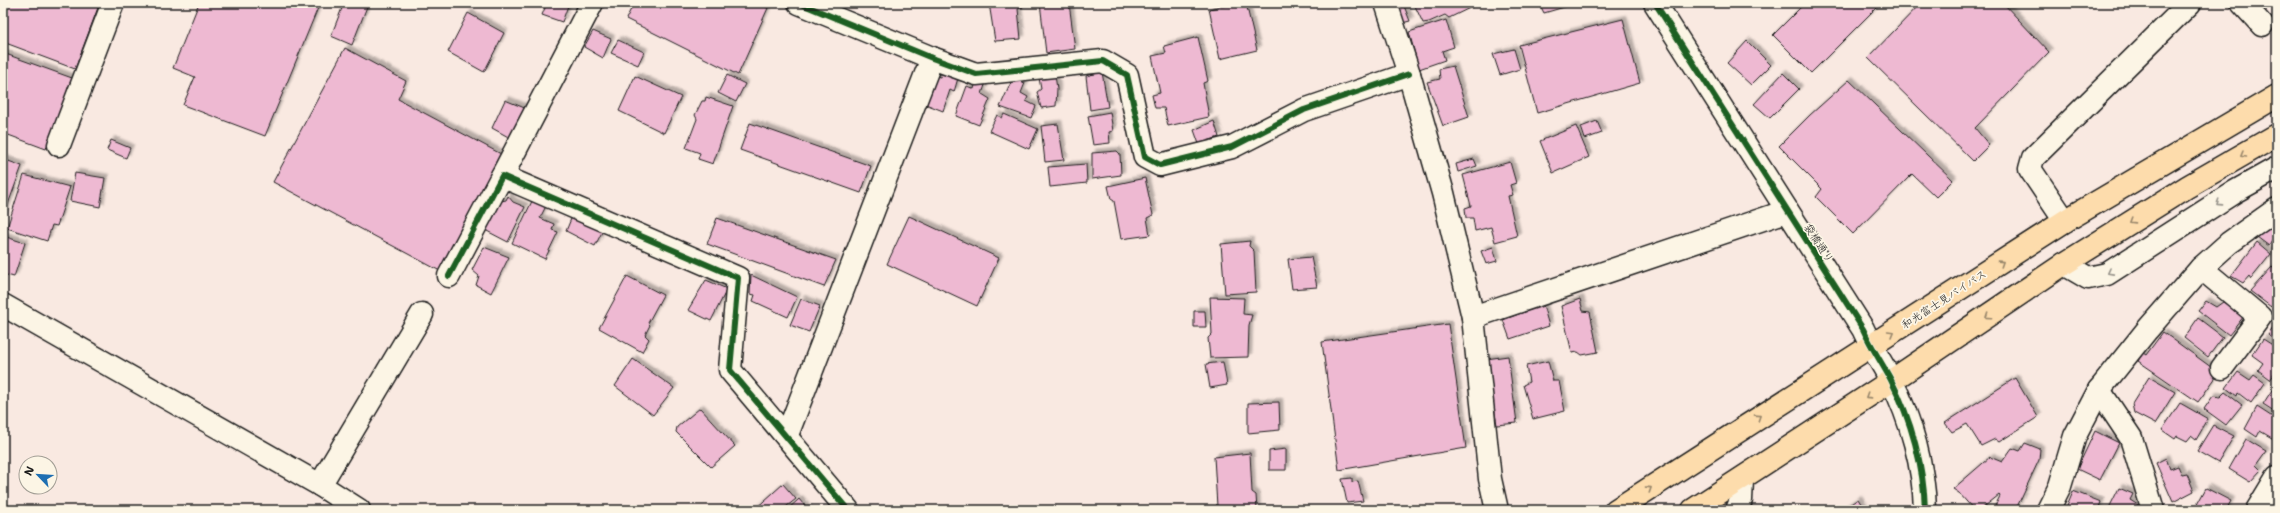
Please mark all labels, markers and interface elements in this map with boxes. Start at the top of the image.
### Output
one-way arrow [2240,150,2247,157]
one-way arrow [2216,198,2223,205]
one-way arrow [2129,217,2136,224]
street label: 袋橋通り [1800,221,1837,266]
one-way arrow [1997,260,2004,268]
street label: 和光富士見バイパス [1899,266,1990,333]
one-way arrow [2107,267,2114,275]
one-way arrow [1985,311,1992,318]
one-way arrow [1887,330,1894,338]
one-way arrow [1866,391,1873,398]
one-way arrow [1754,415,1761,422]
north arrow [18,455,58,495]
text: N [21,464,38,478]
one-way arrow [1645,486,1652,493]

